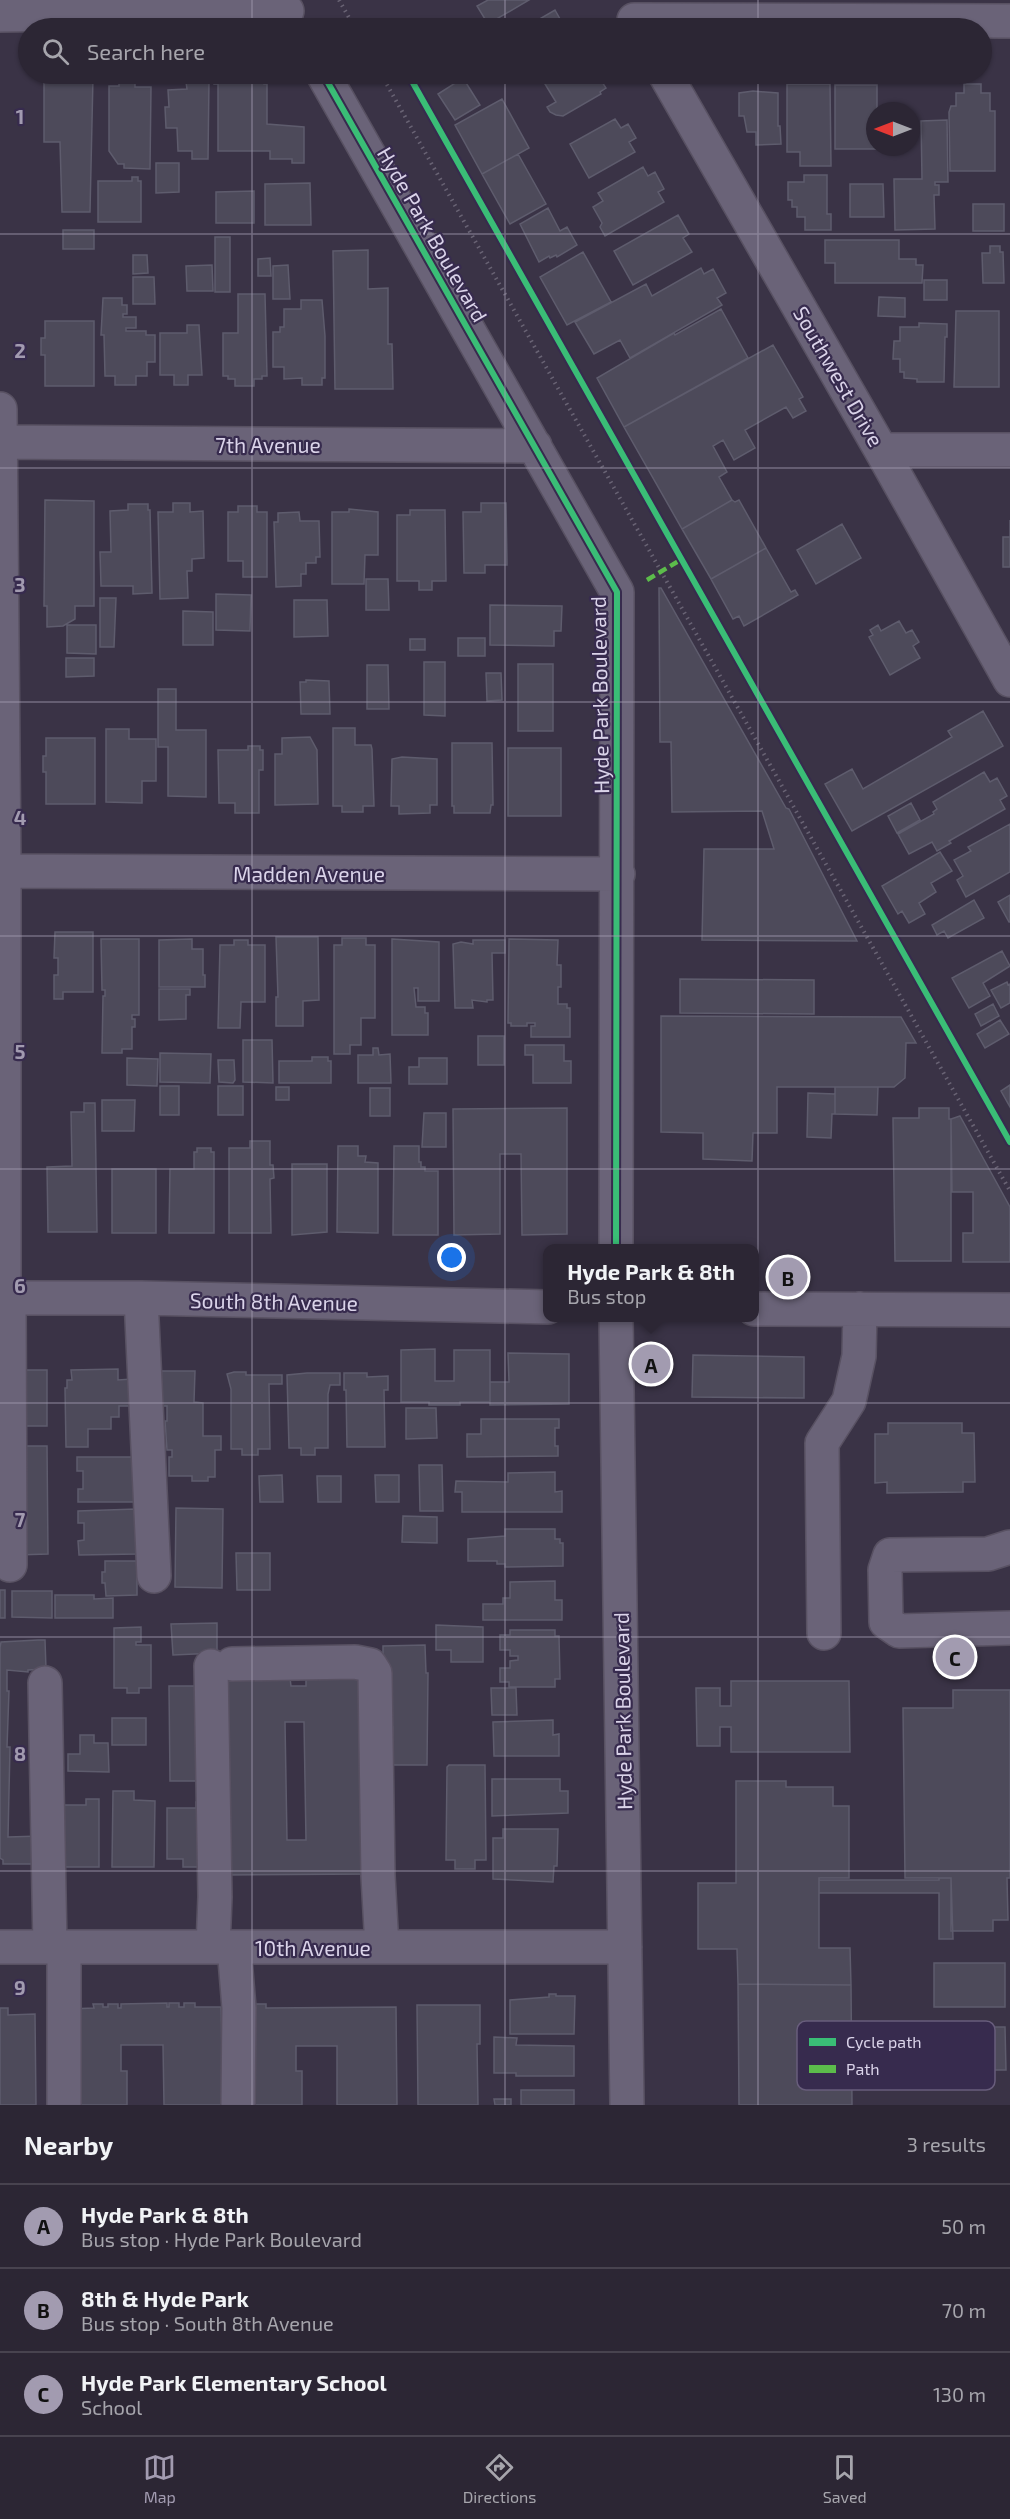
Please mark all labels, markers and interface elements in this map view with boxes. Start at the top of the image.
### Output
search box [18,18,992,84]
icon: search [39,35,72,68]
text: Search here [87,38,205,64]
north arrow [866,102,920,156]
text: 1 [16,104,24,128]
street label: Hyde Park Boulevard [373,142,493,326]
street label: Southwest Drive [789,302,889,450]
text: 2 [14,338,26,362]
street label: 7th Avenue [215,432,321,457]
text: 3 [14,572,26,596]
street label: Hyde Park Boulevard [585,596,613,794]
text: 4 [14,805,27,829]
street label: Madden Avenue [233,861,385,886]
text: 5 [14,1039,26,1063]
your location [437,1243,466,1272]
popup [543,1244,759,1322]
pin: B [768,1254,808,1300]
text: Hyde Park & 8th [567,1258,735,1284]
text: 6 [14,1273,26,1297]
text: Bus stop [567,1284,646,1308]
street label: South 8th Avenue [190,1287,358,1315]
pin: A [632,1342,670,1386]
text: 7 [15,1507,26,1531]
street label: Hyde Park Boulevard [608,1612,636,1810]
pin: C [936,1634,974,1680]
text: 8 [14,1741,26,1765]
street label: 10th Avenue [255,1935,371,1960]
text: 9 [14,1975,26,1999]
legend [797,2021,995,2090]
text: Cycle path [846,2032,922,2051]
text: Path [846,2059,880,2078]
text: Nearby [24,2129,113,2160]
text: 3 results [907,2132,986,2156]
text: Hyde Park & 8th [81,2201,249,2227]
text: A [37,2214,50,2238]
text: 50 m [941,2214,986,2238]
text: Bus stop · Hyde Park Boulevard [81,2227,362,2251]
text: 8th & Hyde Park [81,2285,249,2311]
text: B [37,2298,50,2322]
text: 70 m [942,2298,986,2322]
text: Bus stop · South 8th Avenue [81,2311,334,2335]
text: Hyde Park Elementary School [81,2369,387,2395]
text: C [38,2382,49,2406]
text: 130 m [933,2382,986,2406]
text: School [81,2395,142,2419]
tab: Map [143,2451,176,2506]
tab: Directions [463,2451,536,2506]
tab: Saved [823,2451,867,2506]

